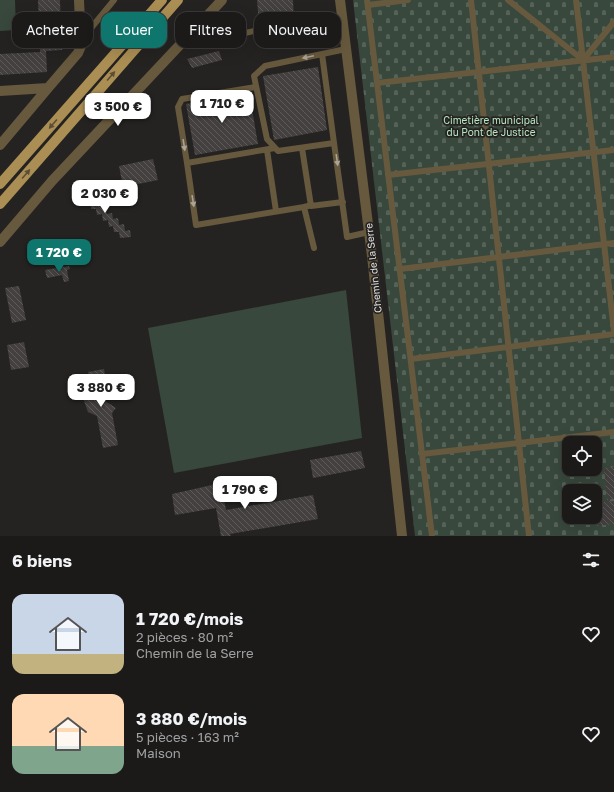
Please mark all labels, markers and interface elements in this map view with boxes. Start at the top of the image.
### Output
chip: Acheter [12,12,93,48]
chip: Louer [101,12,167,48]
chip: Filtres [175,12,246,48]
chip: Nouveau [254,12,341,48]
one-way arrow [302,55,314,61]
one-way arrow [107,71,116,82]
pin: 1 710 € [185,90,259,124]
pin: 3 500 € [81,93,155,127]
text: 1 710 € [200,95,244,111]
text: 3 500 € [94,98,142,114]
park label: Cimetière municipal du Pont de Justice [443,114,539,138]
one-way arrow [49,119,58,129]
one-way arrow [181,139,187,151]
one-way arrow [334,154,340,166]
one-way arrow [21,169,30,180]
pin: 2 030 € [68,180,142,214]
text: 2 030 € [81,185,129,201]
one-way arrow [190,195,196,207]
street label: Chemin de la Serre [362,222,384,314]
pin: 1 720 € [22,239,96,273]
text: 1 720 € [36,244,82,260]
pin: 3 880 € [64,374,138,408]
text: 3 880 € [77,379,125,395]
map controls [562,436,602,524]
button: locate [562,436,602,476]
pin: 1 790 € [208,476,282,510]
text: 1 790 € [222,481,268,497]
button: layers [562,484,602,524]
icon: filters [580,549,602,571]
text: 6 biens [12,550,72,571]
text: 1 720 €/mois [136,608,243,629]
icon: home [44,610,92,658]
icon: heart [580,623,602,645]
text: 2 pièces · 80 m² [136,629,233,645]
text: Chemin de la Serre [136,645,254,661]
text: 3 880 €/mois [136,708,247,729]
icon: home [44,710,92,758]
icon: heart [580,723,602,745]
text: 5 pièces · 163 m² [136,729,239,745]
text: Maison [136,745,181,761]

